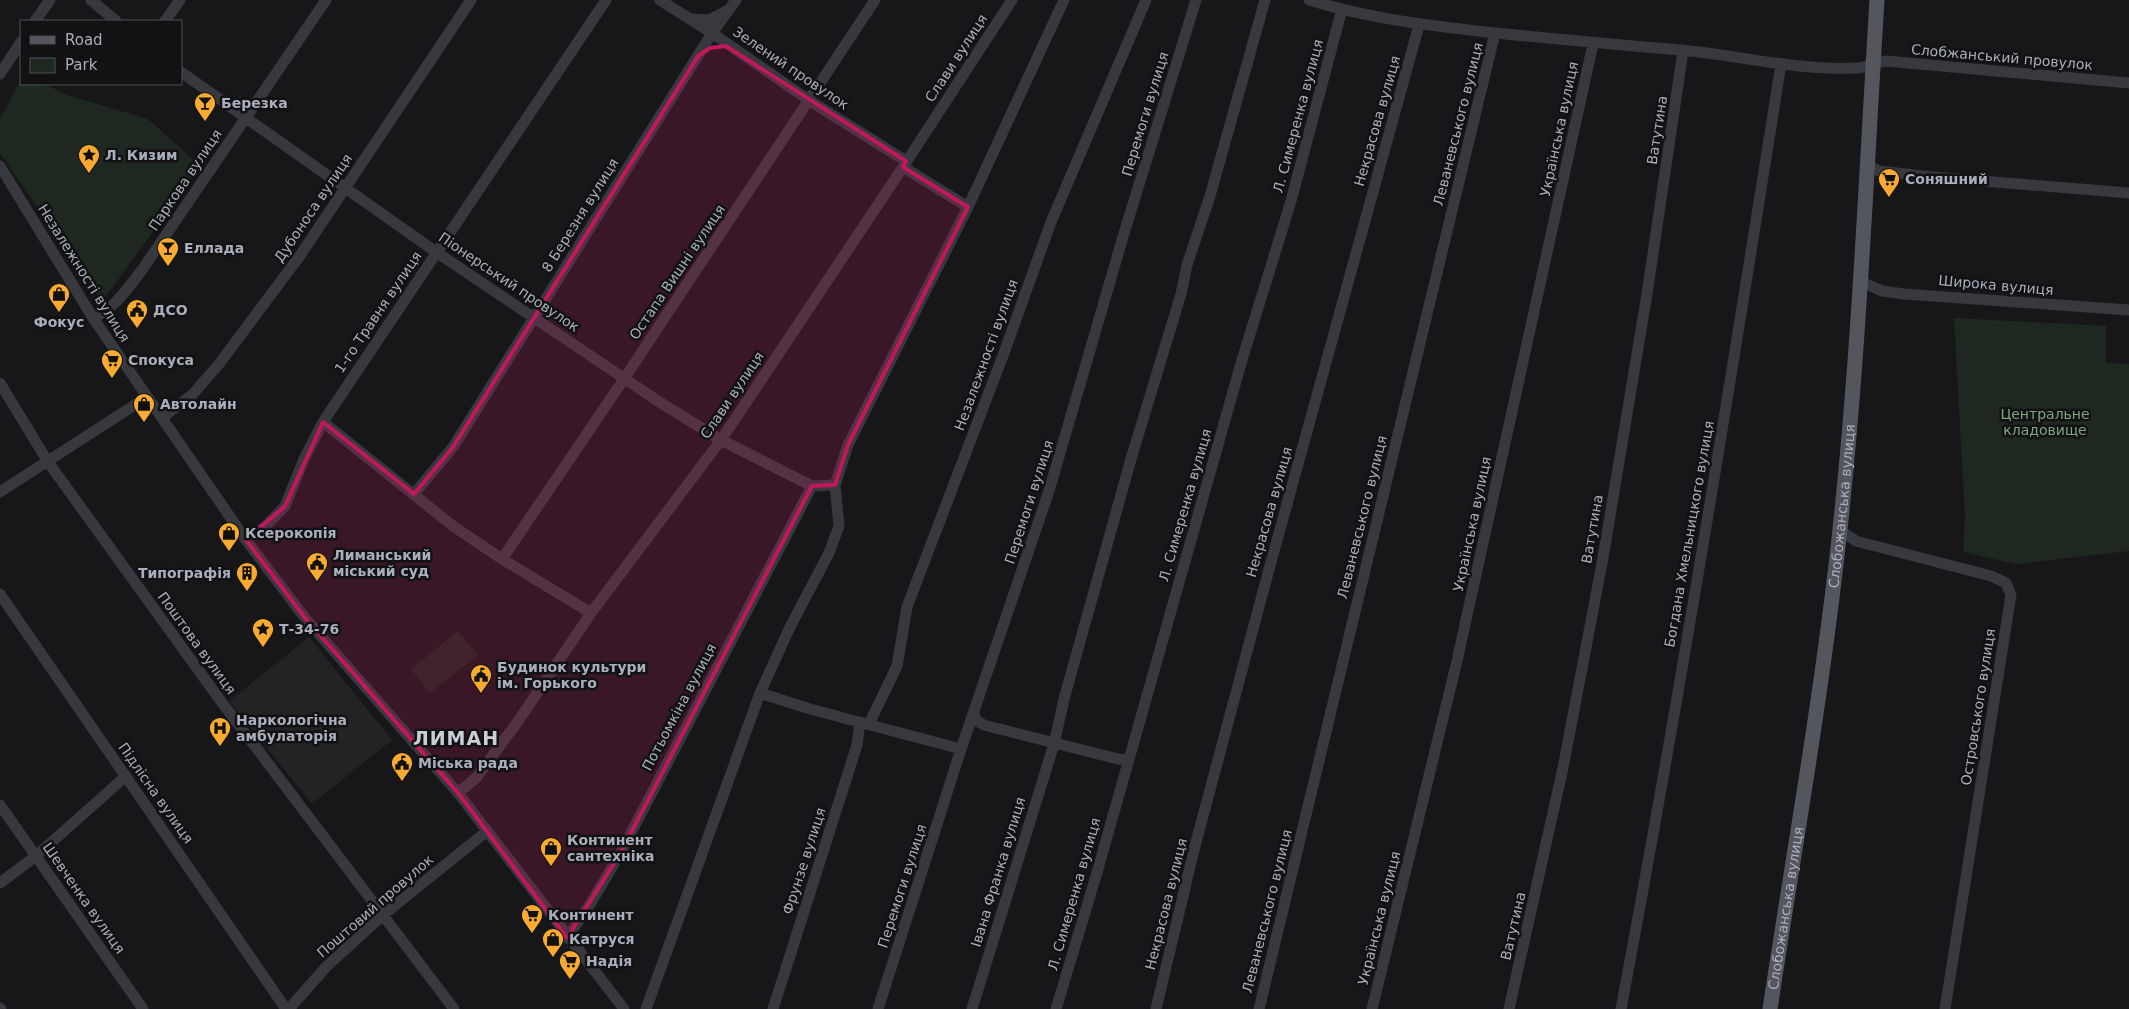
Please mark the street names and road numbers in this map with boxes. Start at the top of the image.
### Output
street label: Слави вулиця [922,11,990,105]
street label: Зелений провулок [730,23,852,113]
street label: Л. Симеренка вулиця [1270,38,1326,194]
street label: Леваневського вулиця [1430,41,1486,207]
street label: Слобжанський провулок [1910,41,2094,73]
street label: Перемоги вулиця [1118,50,1172,178]
street label: Некрасова вулиця [1351,54,1403,188]
street label: Українська вулиця [1537,60,1581,198]
street label: Ватутина [1644,94,1670,166]
street label: Паркова вулиця [145,126,225,234]
street label: Дубоноса вулиця [271,151,355,265]
street label: 8 Березня вулиця [538,155,622,275]
street label: Незалежності вулиця [35,201,133,345]
street label: Остапа Вишні вулиця [626,202,728,342]
street label: Піонерський провулок [436,229,582,335]
street label: 1-го Травня вулиця [331,248,425,376]
street label: Широка вулиця [1938,272,2054,298]
street label: Незалежності вулиця [951,277,1021,433]
street label: Слави вулиця [697,348,767,442]
street label: Богдана Хмельницкого вулиця [1661,420,1717,648]
street label: Слобожанська вулиця [1825,423,1858,589]
street label: Л. Симеренка вулиця [1156,427,1214,583]
street label: Леваневського вулиця [1334,434,1390,600]
street label: Перемоги вулиця [1001,438,1057,566]
street label: Некрасова вулиця [1243,445,1295,579]
street label: Українська вулиця [1450,455,1494,593]
street label: Ватутина [1578,493,1606,565]
street label: Поштова вулиця [155,589,239,697]
street label: Островського вулиця [1958,627,1998,787]
street label: Потьомкіна вулиця [639,641,719,773]
street label: Підлісна вулиця [115,740,197,846]
street label: Івана Франка вулиця [968,795,1028,949]
street label: Фрунзе вулиця [779,806,829,916]
street label: Л. Симеренка вулиця [1045,816,1103,972]
street label: Перемоги вулиця [874,822,930,950]
street label: Слобожанська вулиця [1765,826,1807,991]
street label: Леваневського вулиця [1239,828,1295,994]
street label: Некрасова вулиця [1142,837,1190,971]
street label: Шевченка вулиця [40,839,128,957]
street label: Українська вулиця [1355,849,1403,987]
street label: Поштовий провулок [314,851,436,961]
street label: Ватутина [1497,890,1529,962]

